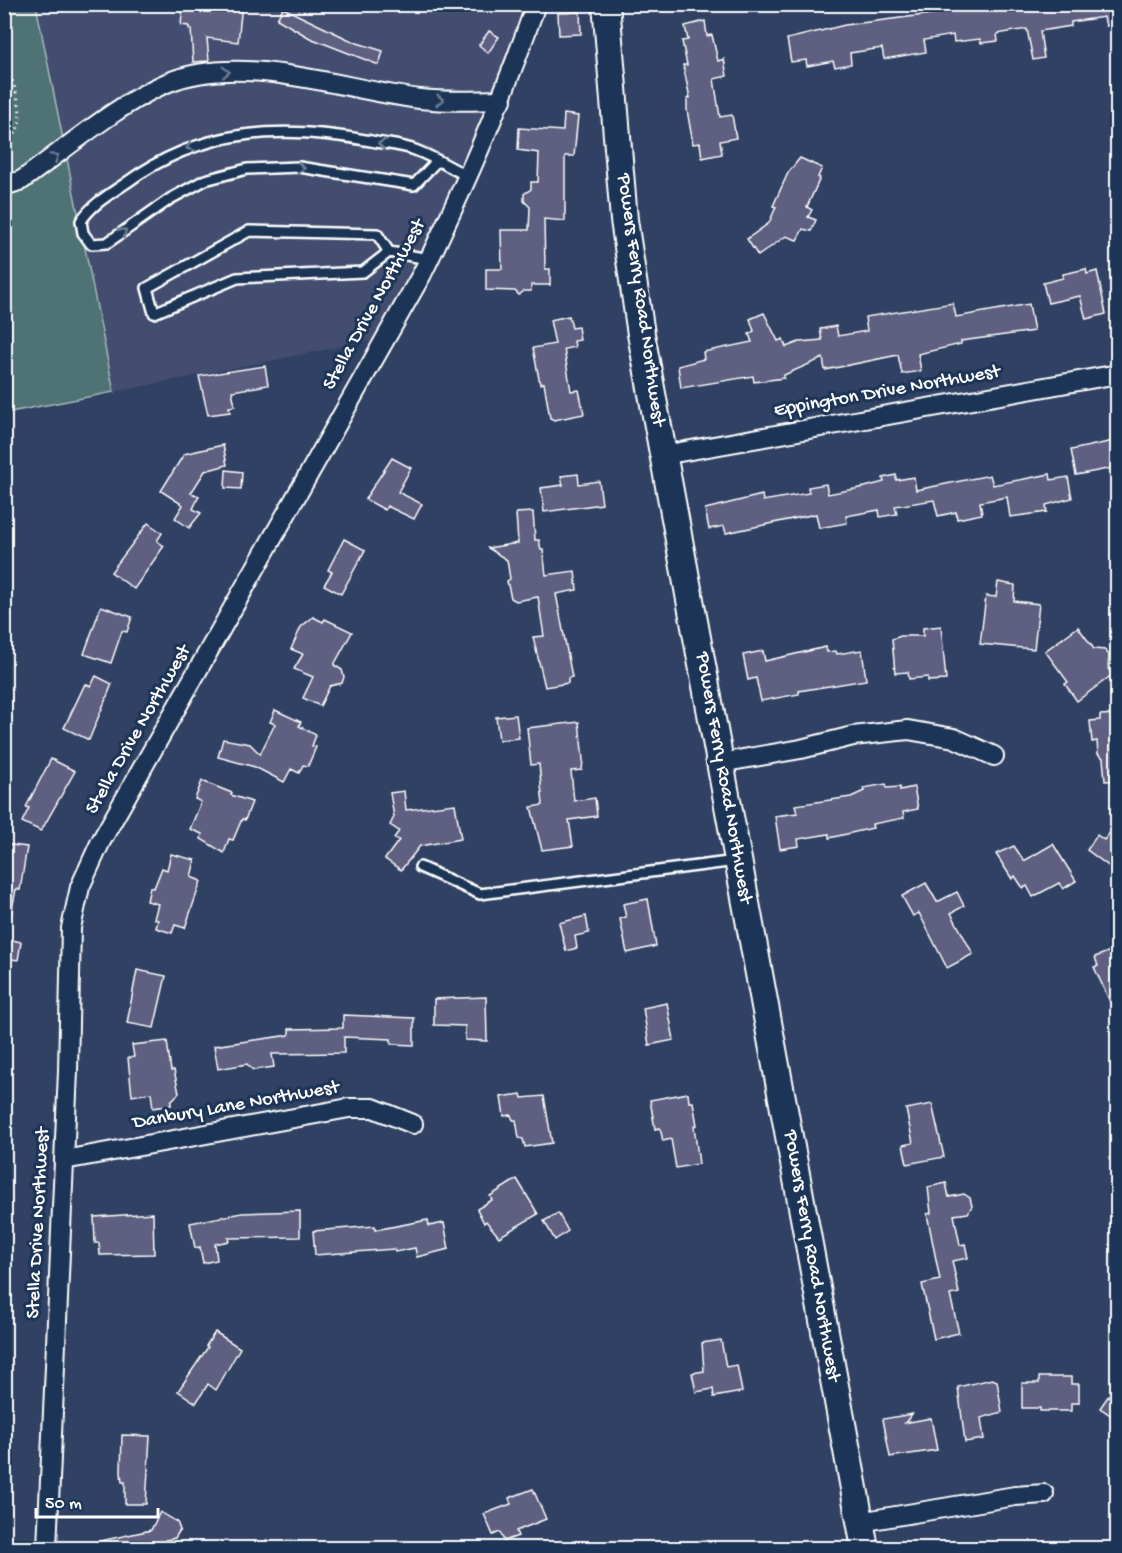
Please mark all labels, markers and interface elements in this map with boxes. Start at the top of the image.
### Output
one-way arrow [221,66,230,78]
one-way arrow [435,93,444,106]
one-way arrow [377,138,387,151]
one-way arrow [185,140,196,152]
one-way arrow [48,153,59,164]
one-way arrow [297,161,306,174]
street label: Powers Ferry Road Northwest [611,171,669,430]
street label: Stella Drive Northwest [319,214,432,394]
one-way arrow [116,228,127,239]
street label: Eppington Drive Northwest [772,360,1004,423]
street label: Stella Drive Northwest [81,640,198,819]
street label: Powers Ferry Road Northwest [689,649,757,907]
street label: Danbury Lane Northwest [129,1076,343,1136]
street label: Stella Drive Northwest [23,1125,56,1319]
street label: Powers Ferry Road Northwest [777,1127,845,1385]
scale bar [36,1481,158,1519]
text: 50 m [45,1494,82,1515]

